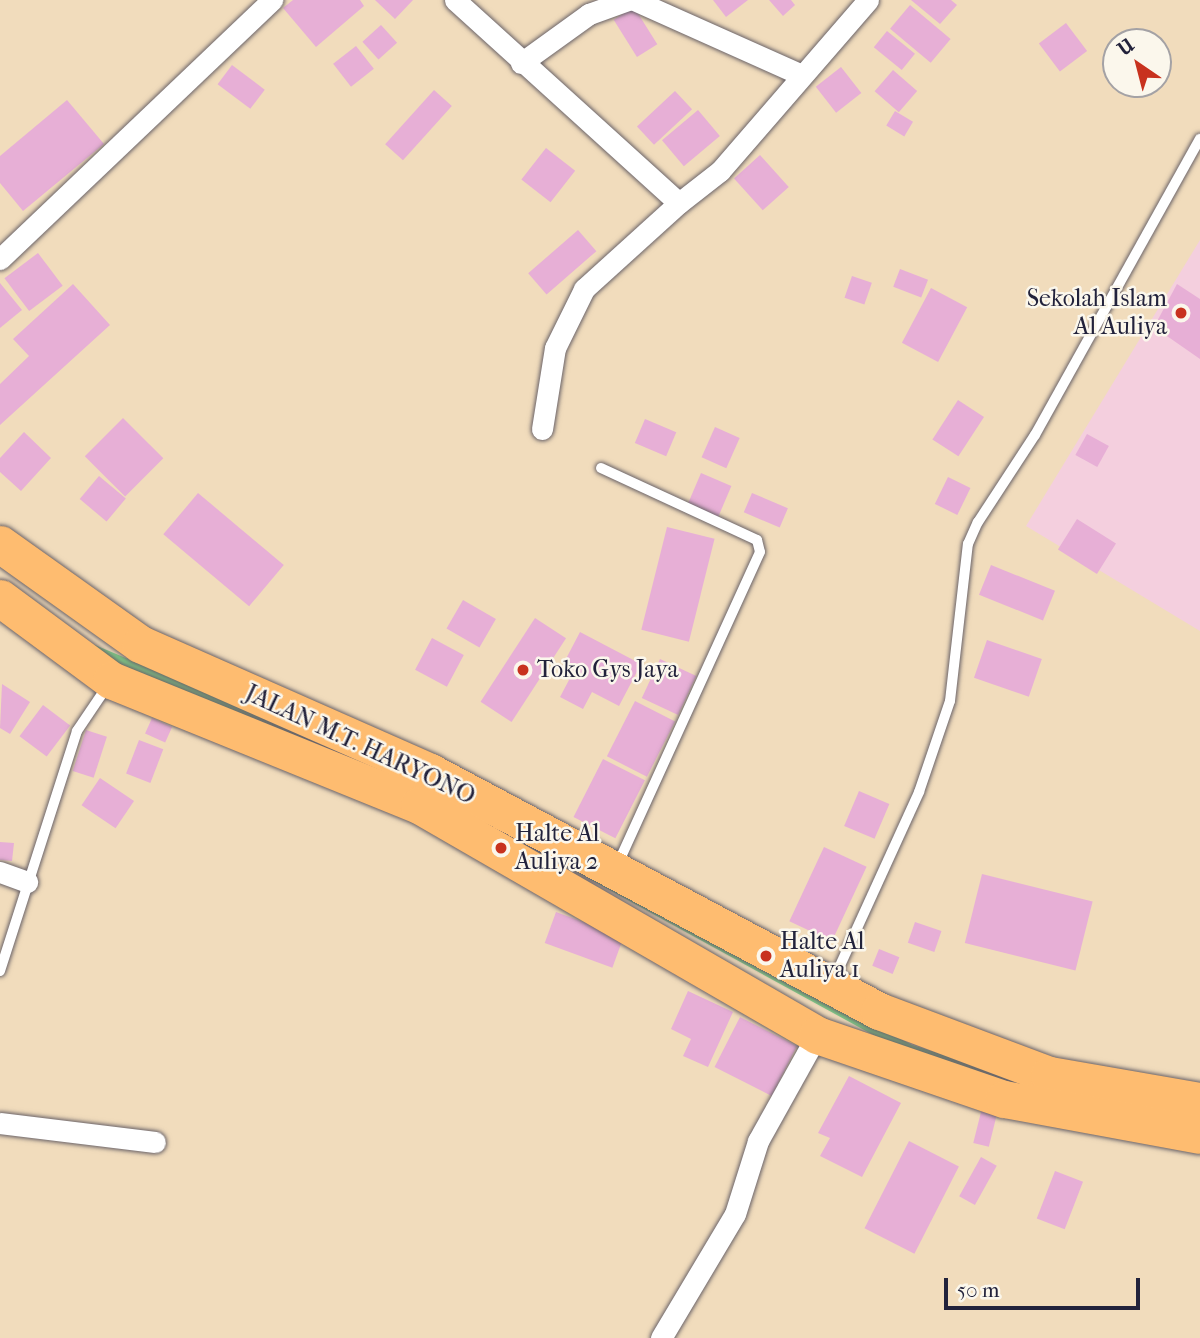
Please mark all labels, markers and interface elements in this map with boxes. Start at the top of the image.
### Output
north arrow [1102,28,1172,98]
text: U [1114,34,1138,61]
place label: Sekolah Islam Al Auliya [1027,285,1167,341]
marker: Sekolah Islam Al Auliya [1173,305,1189,321]
place label: Toko Gys Jaya [537,656,679,684]
marker: Toko Gys Jaya [515,662,531,678]
street label: JALAN M.T. HARYONO [240,679,480,811]
place label: Halte Al Auliya 2 [515,820,599,876]
marker: Halte Al Auliya 2 [493,840,509,856]
place label: Halte Al Auliya 1 [780,928,864,984]
marker: Halte Al Auliya 1 [758,948,774,964]
scale bar [948,1264,1144,1308]
text: 50 m [957,1278,1000,1302]

